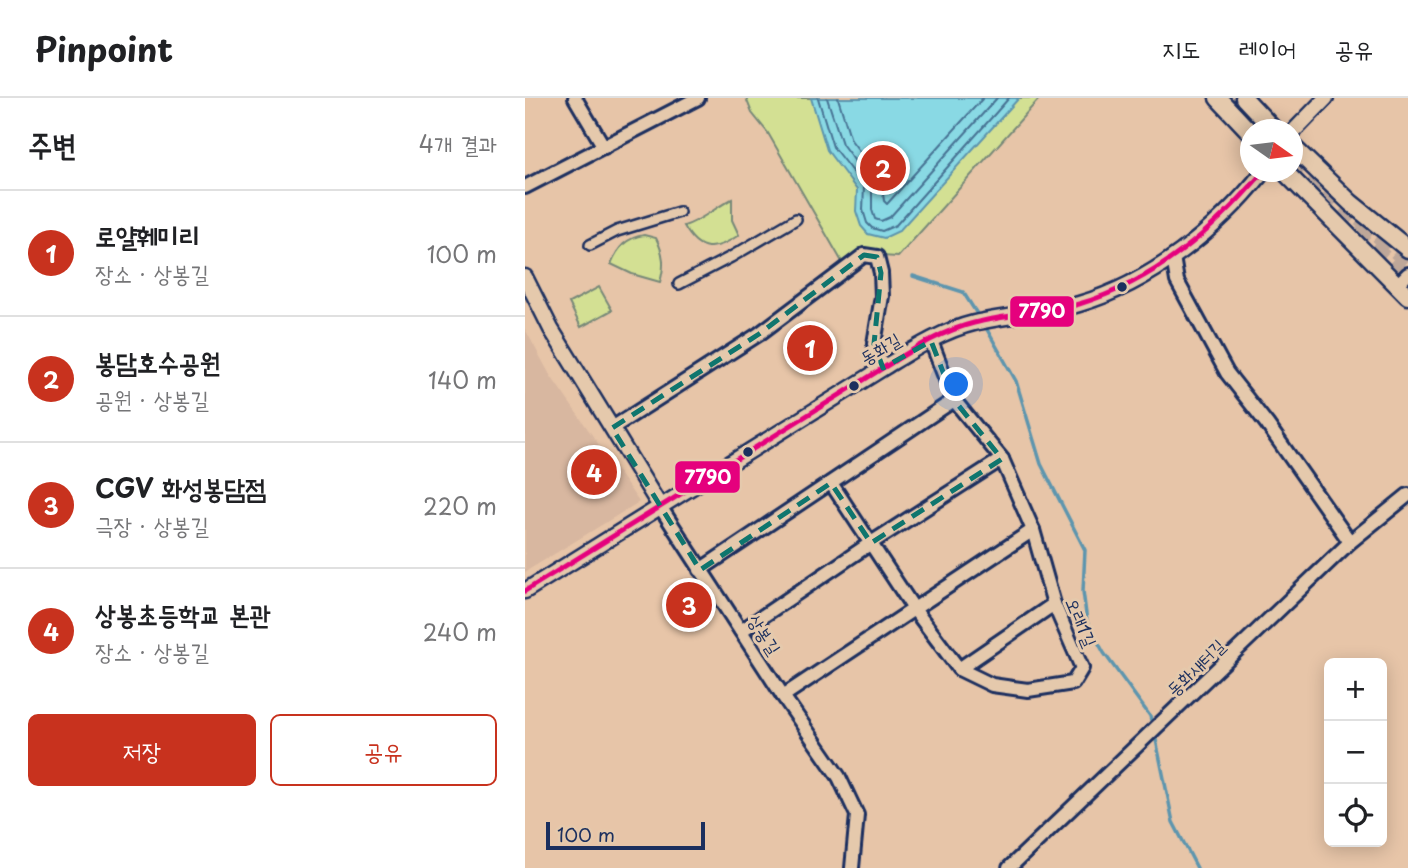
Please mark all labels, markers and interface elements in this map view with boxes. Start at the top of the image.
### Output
text: Pinpoint [35,23,173,73]
text: 지도 [1162,30,1200,66]
text: 레이어 [1238,30,1296,66]
text: 공유 [1334,30,1373,66]
north arrow [1240,119,1303,182]
text: 주변 [28,121,76,166]
text: 4개 결과 [419,126,497,161]
pin: 2 [860,142,906,194]
text: 로얄훼미리 [95,216,200,255]
text: 1 [46,236,57,271]
text: 100 m [427,236,497,271]
text: 장소 · 상봉길 [95,255,209,290]
unlabelled marker [1115,280,1129,294]
line badge: 7790 [1009,295,1075,328]
text: 7790 [1019,296,1065,324]
pin: 1 [787,322,833,374]
street label: 동화길 [854,325,906,371]
text: 봉담호수공원 [95,342,221,381]
text: 2 [43,362,59,397]
text: 140 m [428,362,497,397]
your location [939,367,973,401]
unlabelled marker [847,379,861,393]
text: 공원 · 상봉길 [95,381,209,416]
unlabelled marker [741,445,755,459]
pin: 4 [571,446,617,498]
line badge: 7790 [674,460,741,494]
text: 7790 [685,462,731,490]
text: CGV 화성봉담점 [95,468,266,507]
text: 3 [43,488,59,523]
text: 220 m [423,488,497,523]
text: 극장 · 상봉길 [95,507,209,542]
pin: 3 [666,579,712,631]
street label: 오래1길 [1060,593,1105,651]
text: 상봉초등학교 본관 [95,594,271,633]
street label: 상봉길 [742,608,788,660]
text: 4 [43,614,59,649]
text: 240 m [423,614,497,649]
street label: 동화새터길 [1160,632,1231,702]
text: 장소 · 상봉길 [95,633,209,668]
map controls [1324,658,1387,847]
button: + [1324,658,1387,721]
button: 저장 [28,714,256,786]
button: 공유 [270,714,497,786]
button: − [1324,721,1387,784]
button: locate [1324,784,1387,847]
scale bar [546,819,705,851]
text: 100 m [557,820,615,848]

